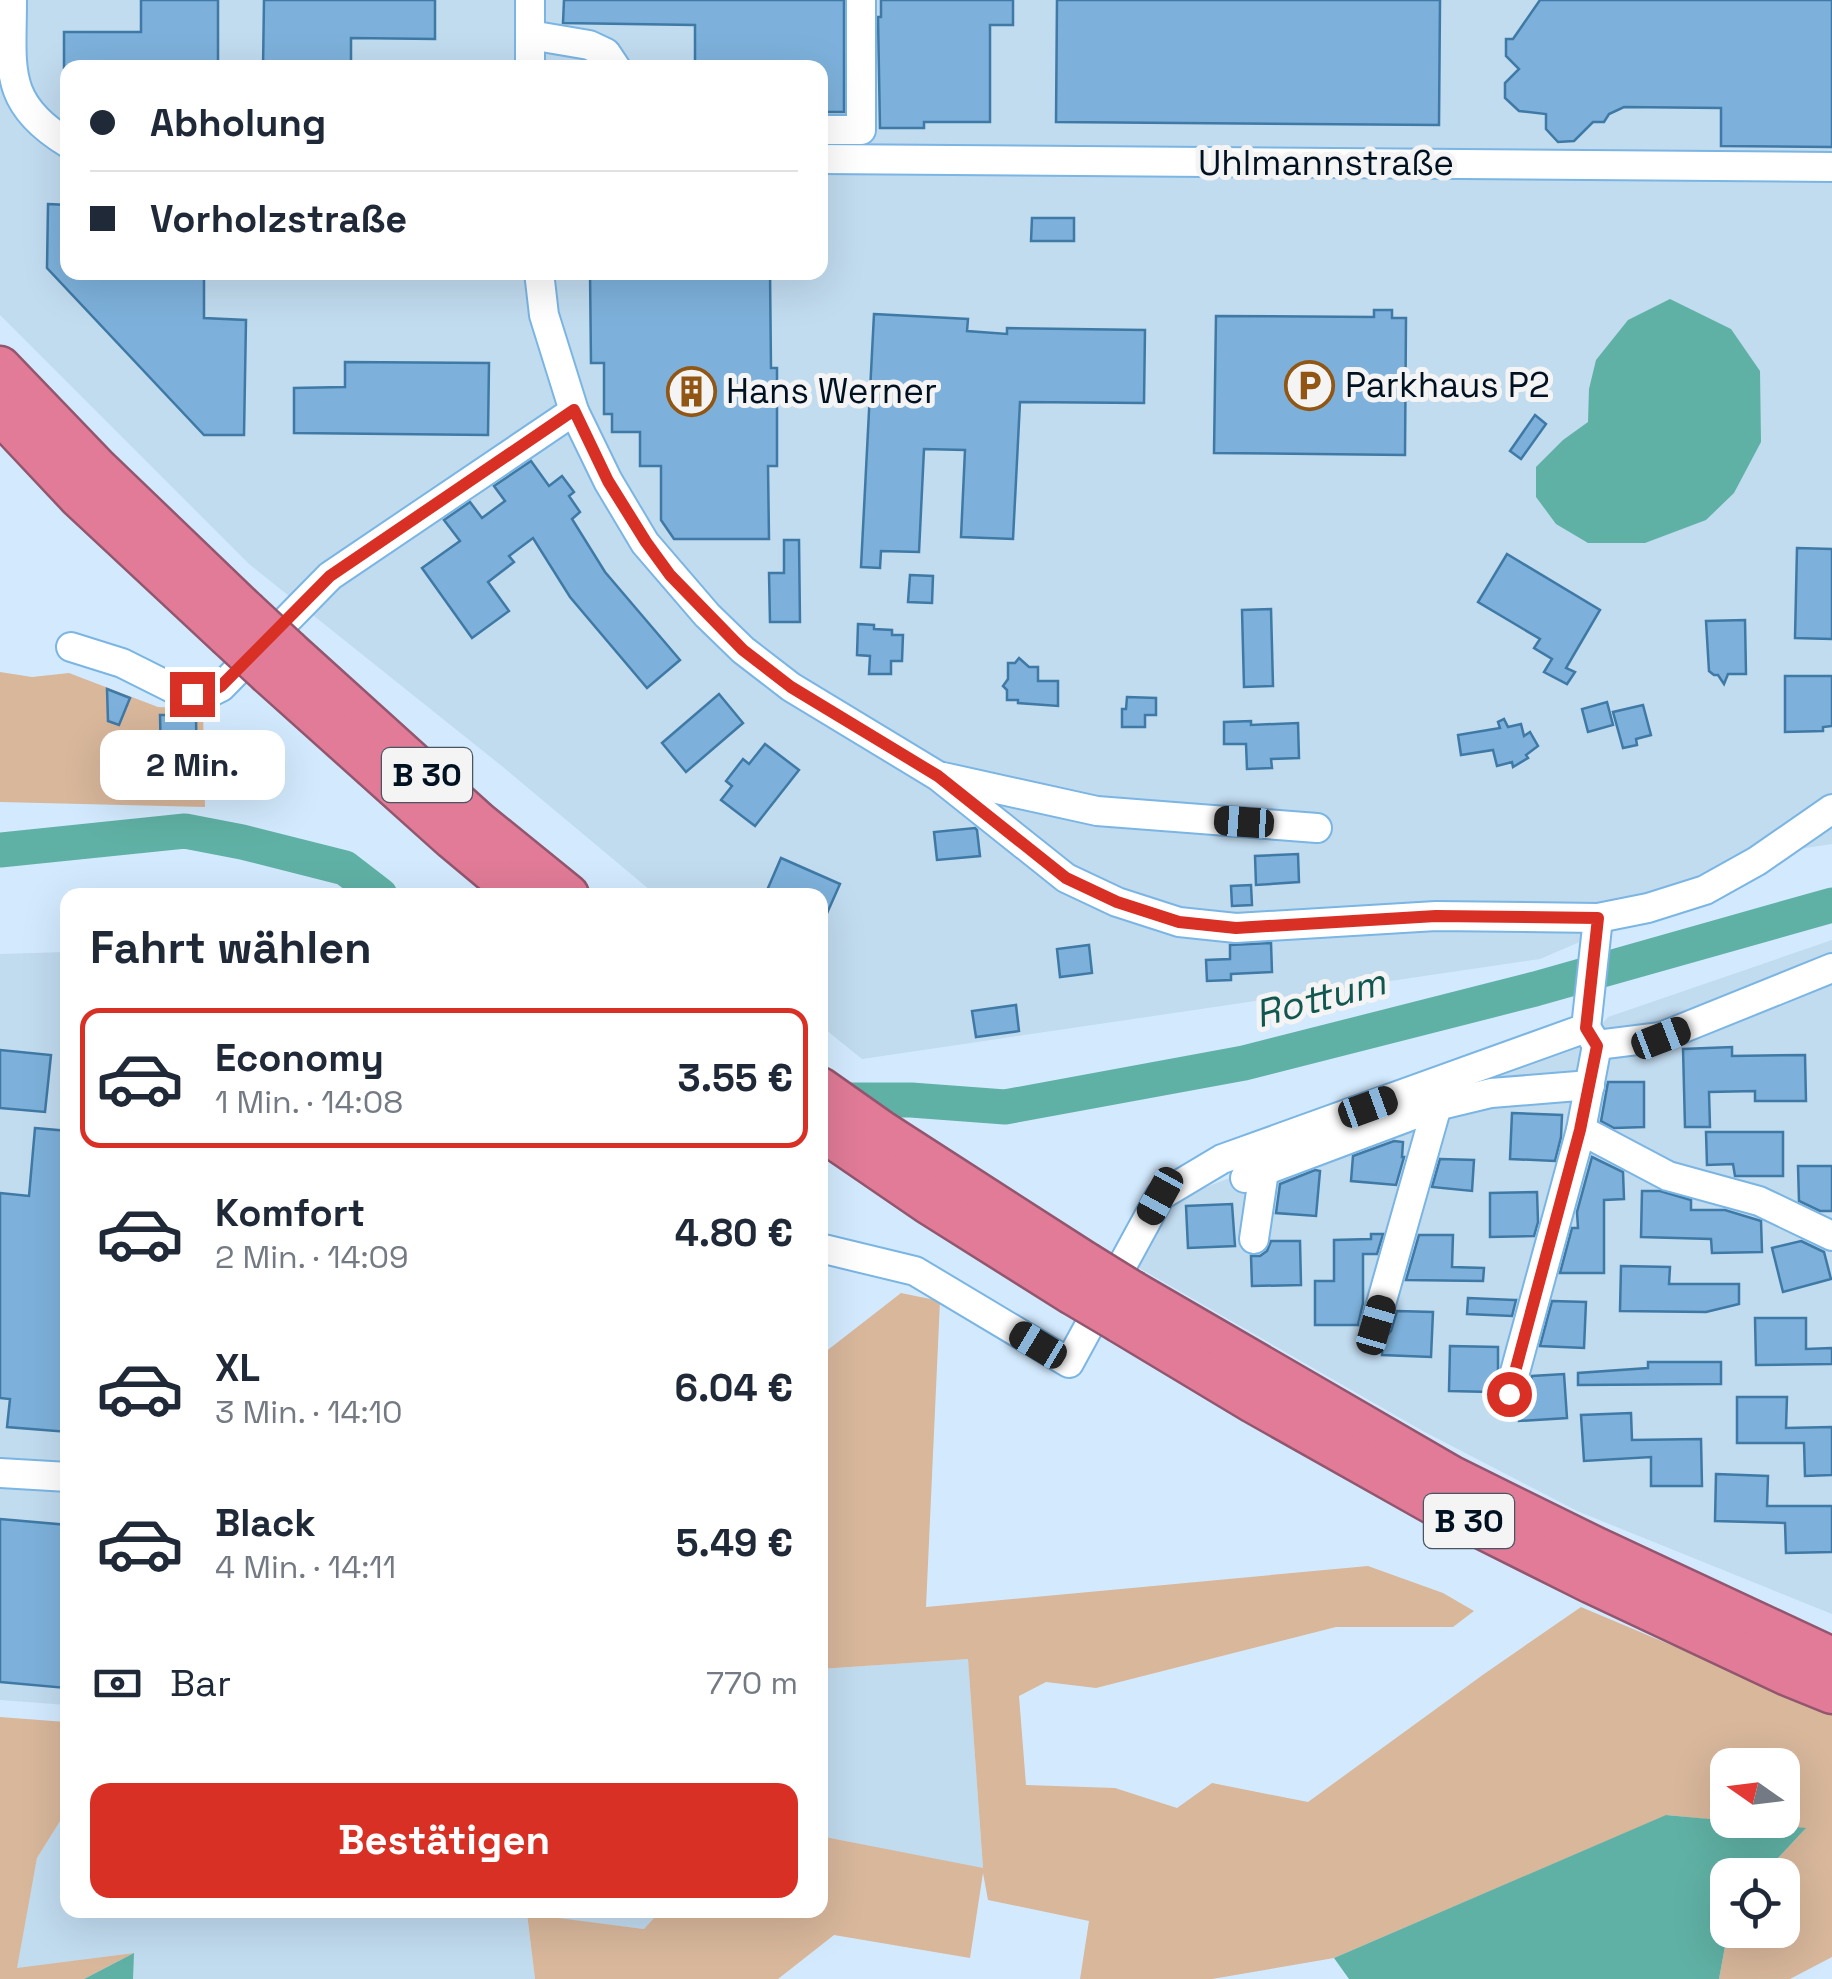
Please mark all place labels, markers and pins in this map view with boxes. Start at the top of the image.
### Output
parking icon: Parkhaus P2 [1284,359,1336,411]
place label: Parkhaus P2 [1345,363,1550,407]
building icon: Hans Werner [665,365,717,417]
place label: Hans Werner [726,369,937,413]

